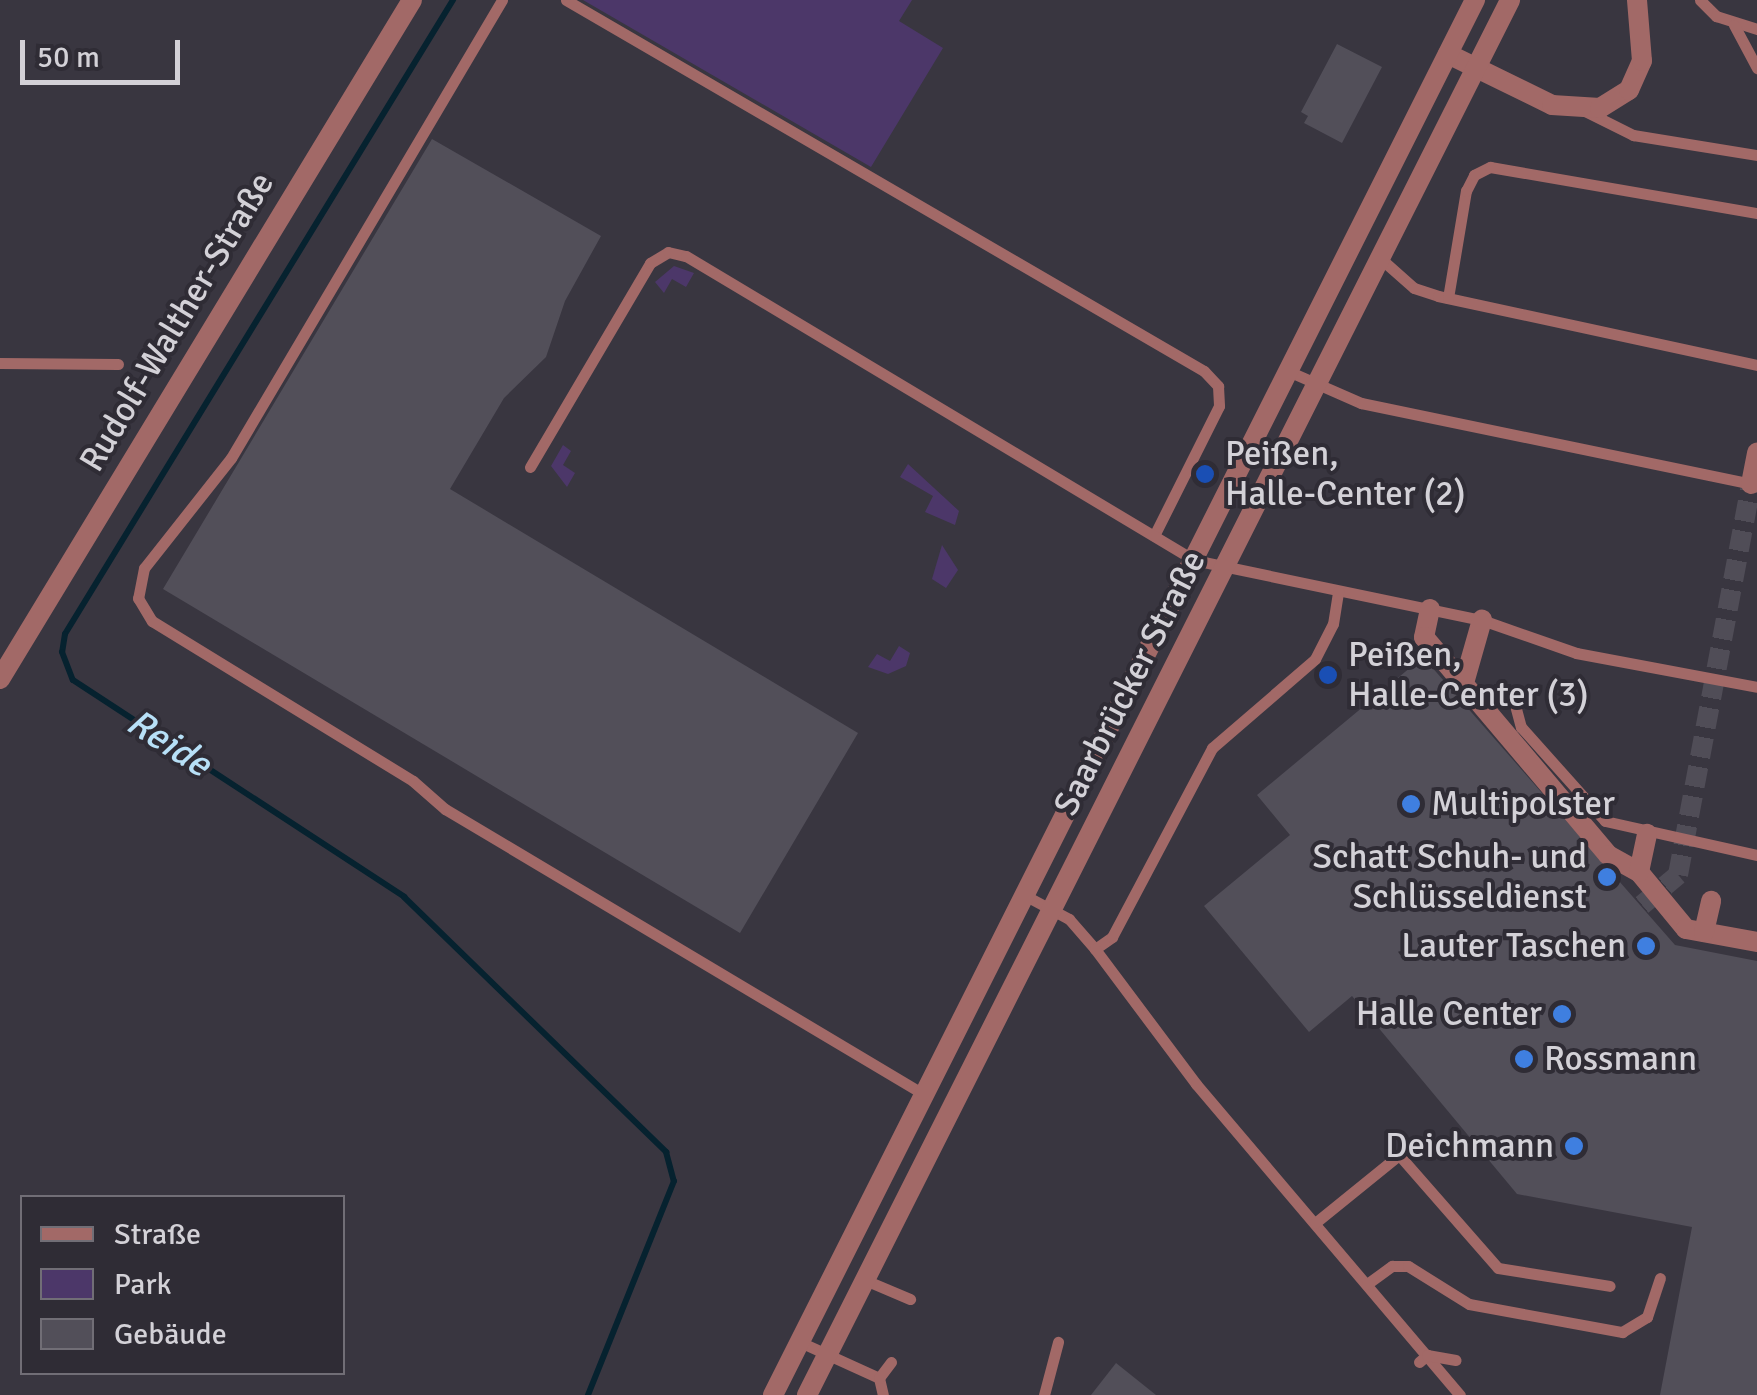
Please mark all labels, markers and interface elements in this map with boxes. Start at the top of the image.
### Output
scale bar [25,20,185,82]
text: 50 m [37,39,100,76]
street label: Rudolf-Walther-Straße [71,165,283,479]
place label: Peißen, Halle-Center (2) [1225,433,1466,515]
marker: Peißen, Halle-Center (2) [1194,463,1216,485]
street label: Saarbrücker Straße [1045,544,1215,822]
place label: Peißen, Halle-Center (3) [1348,634,1589,716]
marker: Peißen, Halle-Center (3) [1317,664,1339,686]
water label: Reide [119,699,219,787]
place label: Multipolster [1431,783,1615,825]
marker: Multipolster [1400,793,1422,815]
place label: Schatt Schuh- und Schlüsseldienst [1312,836,1587,918]
marker: Schatt Schuh- und Schlüsseldienst [1596,866,1618,888]
place label: Lauter Taschen [1401,925,1626,967]
marker: Lauter Taschen [1635,935,1657,957]
place label: Halle Center [1356,993,1542,1035]
marker: Halle Center [1551,1003,1573,1025]
place label: Rossmann [1544,1038,1697,1080]
marker: Rossmann [1513,1048,1535,1070]
place label: Deichmann [1385,1125,1554,1167]
marker: Deichmann [1563,1135,1585,1157]
legend [20,1195,345,1375]
text: Straße [114,1216,201,1253]
text: Park [114,1266,172,1303]
text: Gebäude [114,1316,227,1353]

